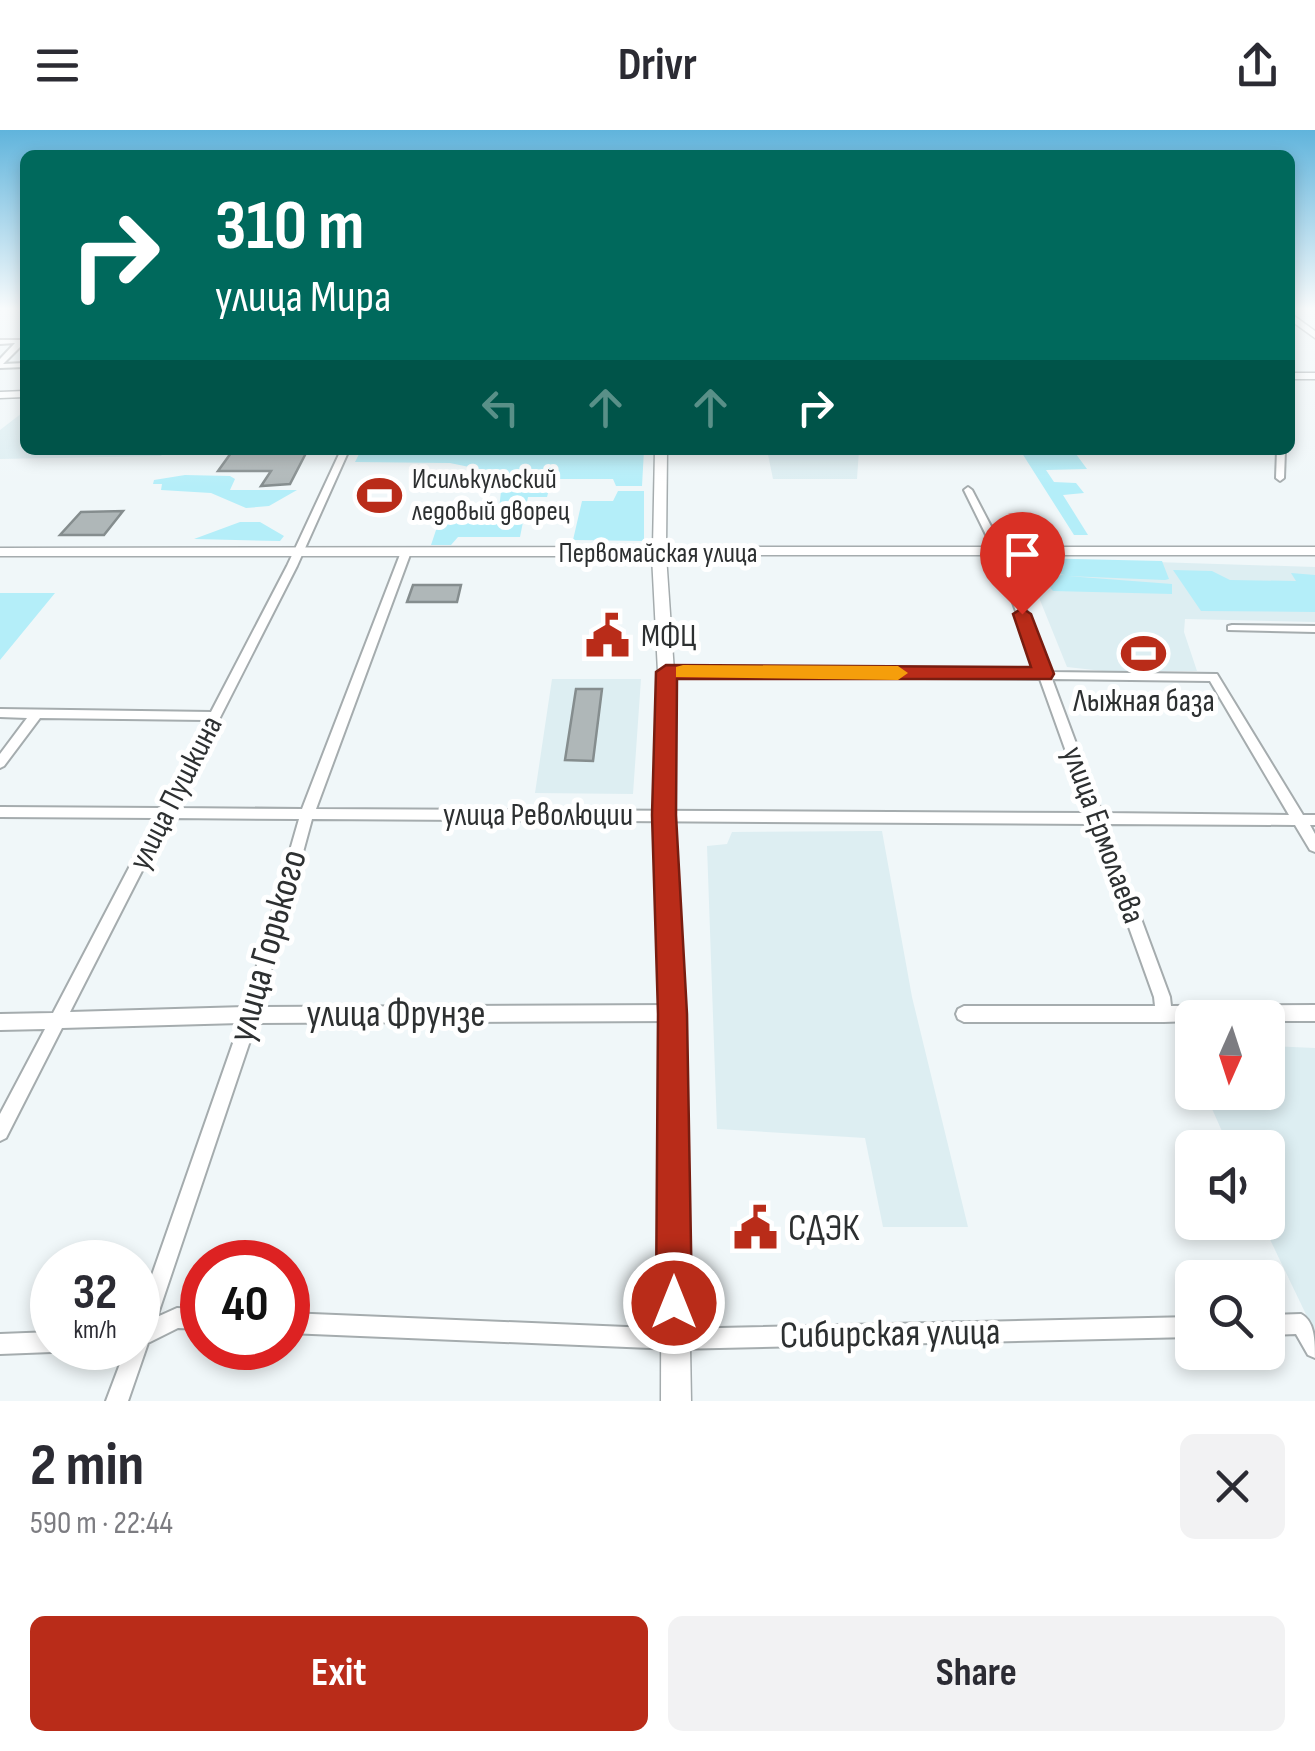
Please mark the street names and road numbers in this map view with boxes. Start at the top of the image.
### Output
street label: Первомайская улица [559,537,757,570]
street label: улица Пушкина [121,710,231,876]
street label: улица Ермолаева [1053,741,1153,929]
street label: улица Революции [443,796,633,835]
street label: улица Горького [219,845,317,1047]
street label: улица Фрунзе [306,992,486,1037]
street label: Сибирская улица [779,1310,1001,1358]

